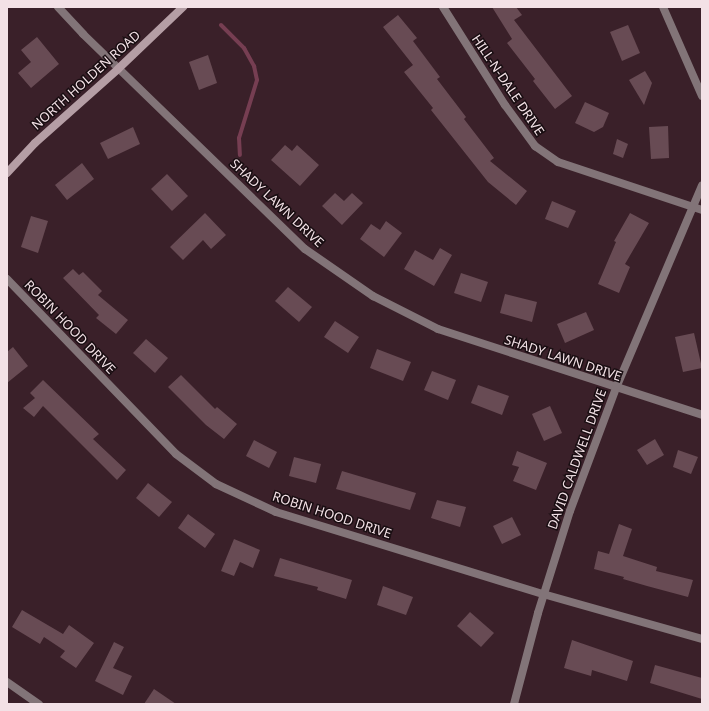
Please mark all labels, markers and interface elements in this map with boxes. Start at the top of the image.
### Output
street label: NORTH HOLDEN ROAD [28,27,144,133]
street label: HILL-N-DALE DRIVE [469,32,547,138]
street label: SHADY LAWN DRIVE [227,156,327,250]
street label: ROBIN HOOD DRIVE [21,277,119,377]
street label: SHADY LAWN DRIVE [503,332,623,384]
street label: DAVID CALDWELL DRIVE [544,387,610,531]
street label: ROBIN HOOD DRIVE [271,488,393,542]

